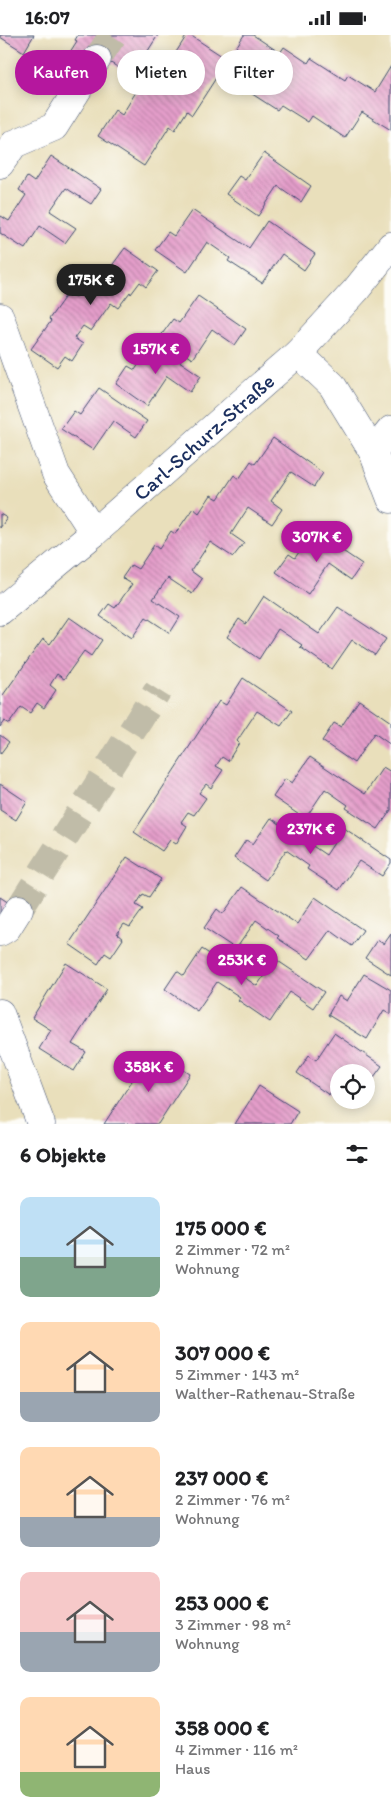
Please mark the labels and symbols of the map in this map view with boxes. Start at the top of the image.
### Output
pin: 175K € [50,263,132,306]
pin: 157K € [115,333,197,375]
street label: Carl-Schurz-Straße [128,368,279,505]
pin: 307K € [276,521,358,563]
pin: 237K € [270,813,352,855]
pin: 253K € [201,943,283,986]
pin: 358K € [108,1051,190,1093]

